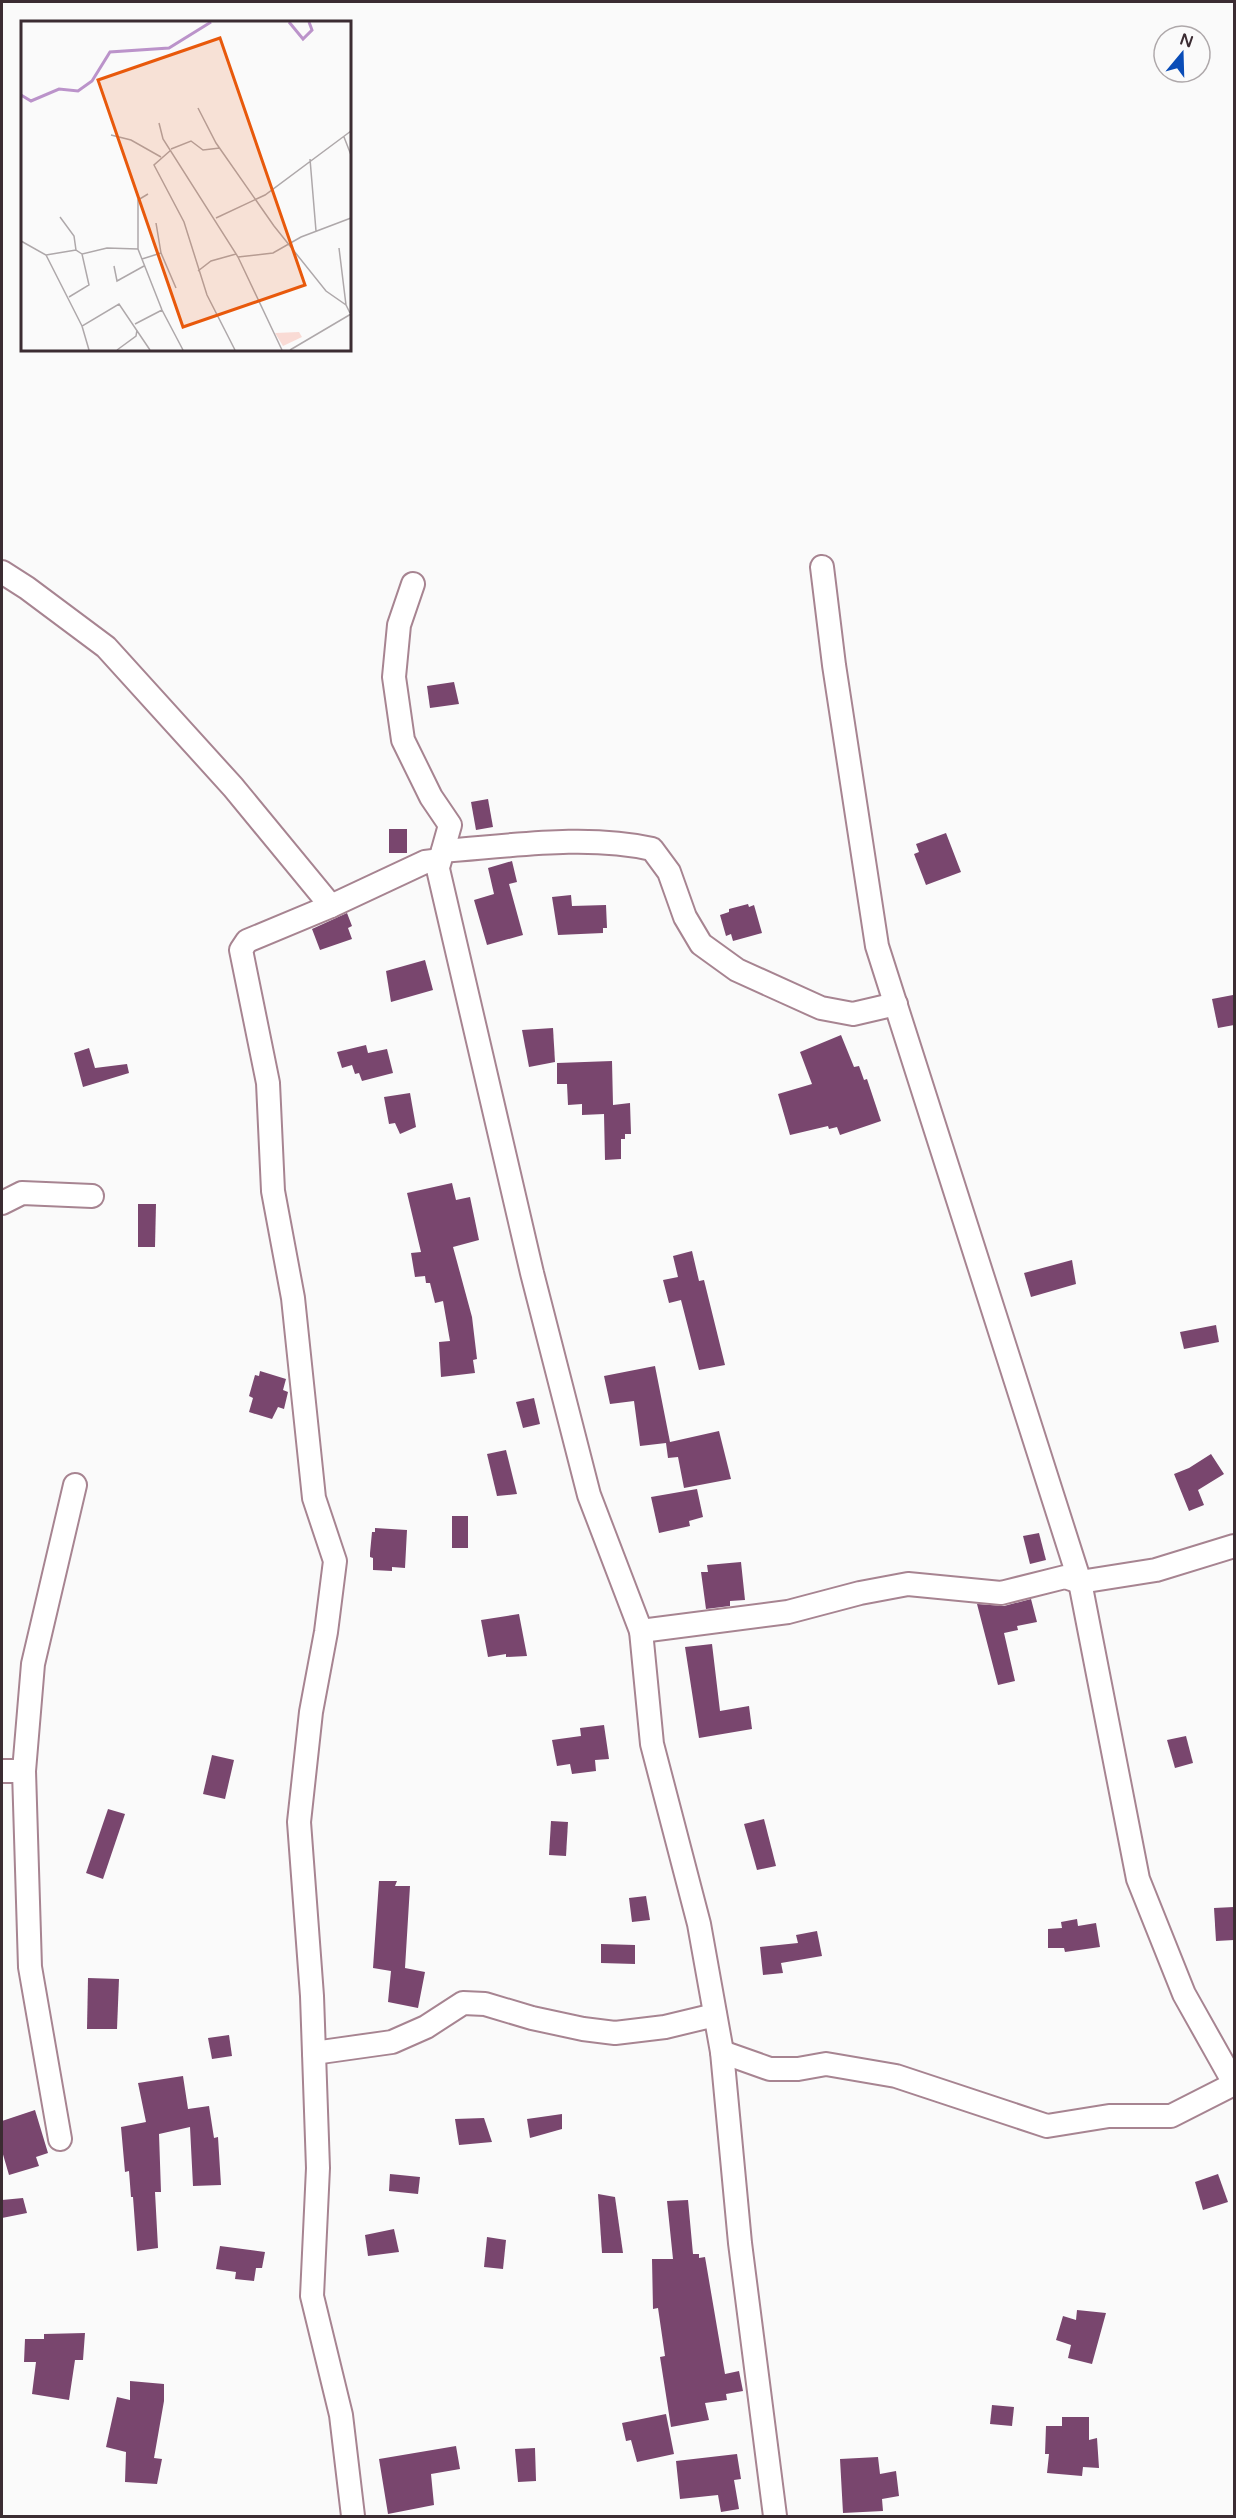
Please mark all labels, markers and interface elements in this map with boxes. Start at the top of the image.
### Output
inset map [21,21,351,351]
north arrow [1152,24,1212,84]
text: N [1177,29,1196,52]

